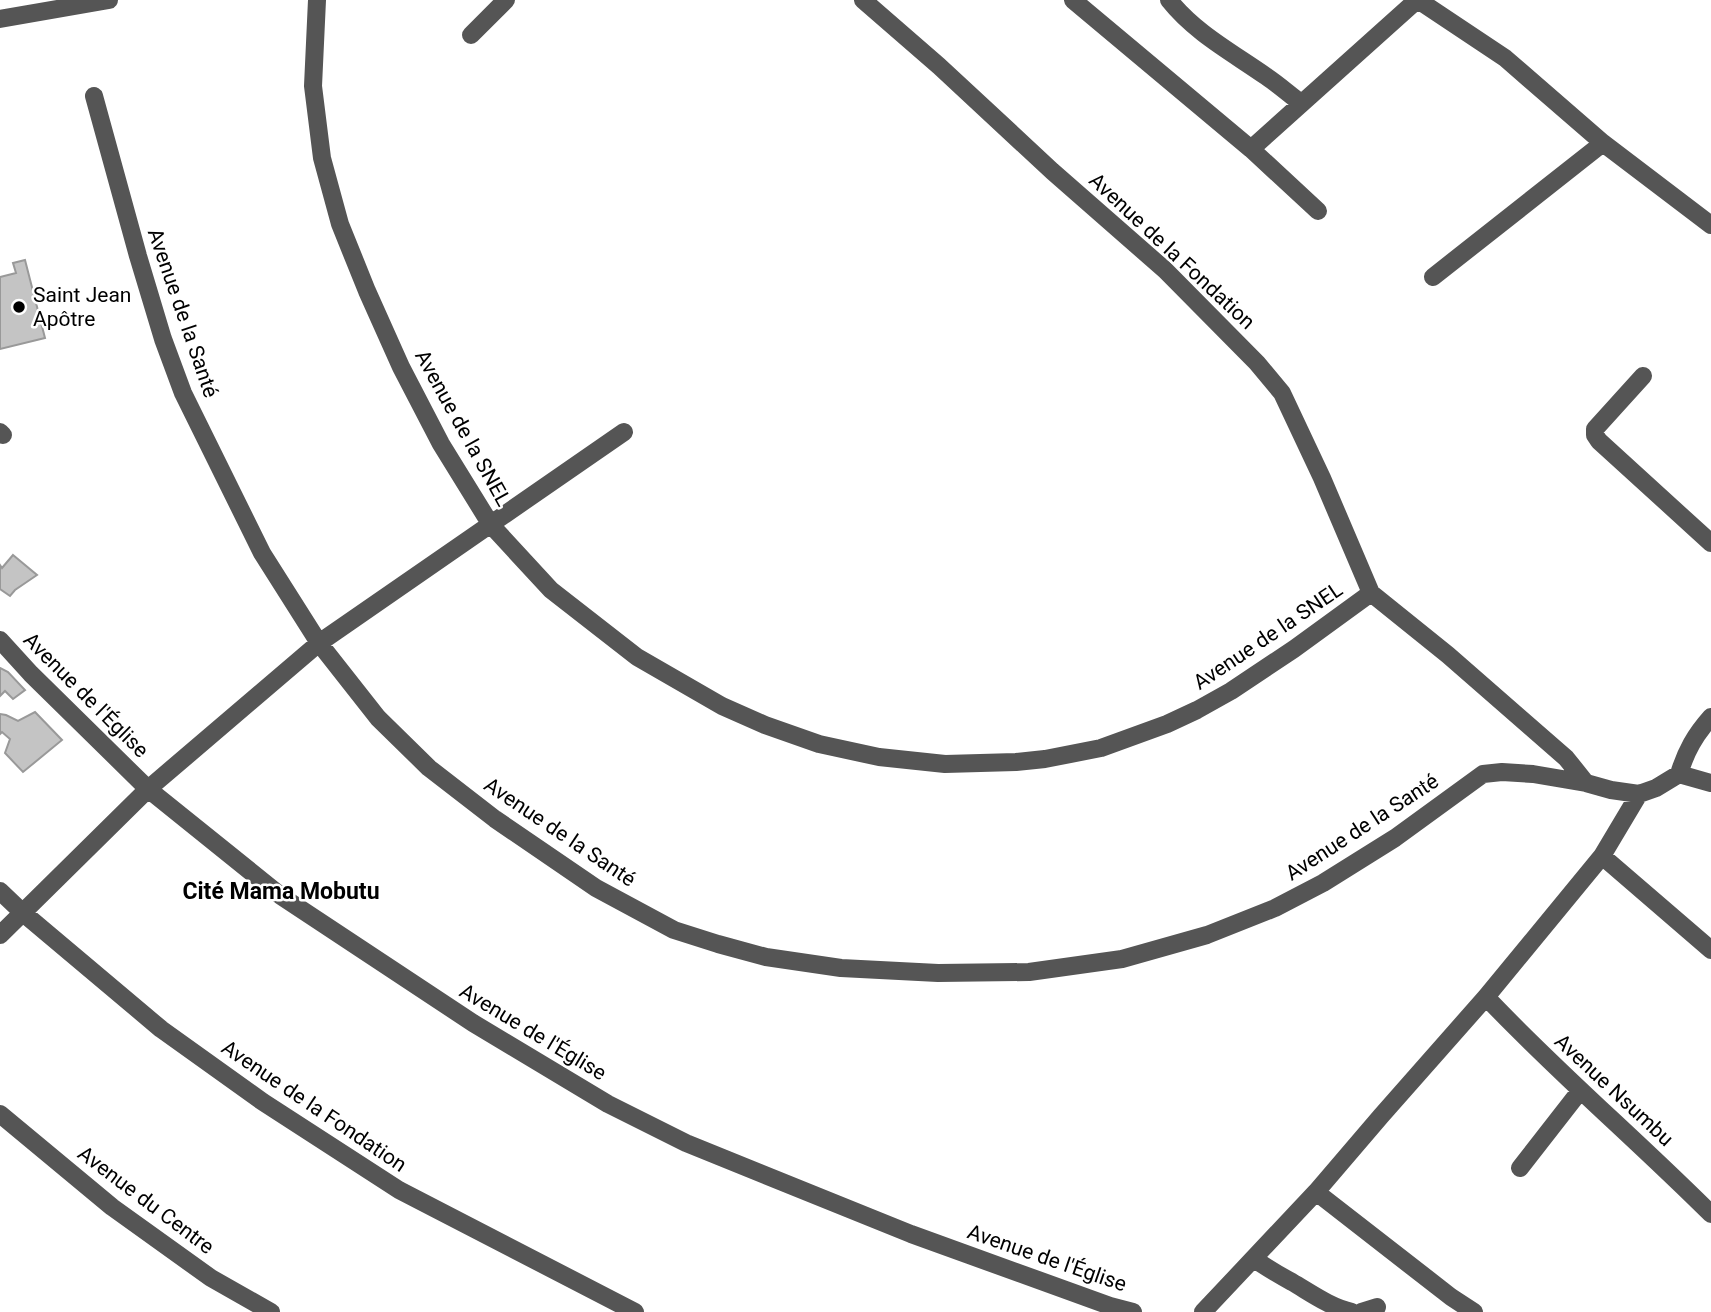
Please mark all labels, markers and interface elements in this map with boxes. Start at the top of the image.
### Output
street label: Avenue de la Fondation [1084,168,1260,334]
street label: Avenue de la Santé [143,225,223,401]
place label: Saint Jean Apôtre [33,283,131,331]
marker: Saint Jean Apôtre [11,299,27,315]
street label: Avenue de la SNEL [410,346,516,510]
street label: Avenue de la SNEL [1189,577,1347,695]
street label: Avenue de l'Église [19,628,153,762]
street label: Avenue de la Santé [1281,769,1443,885]
street label: Avenue de la Santé [480,772,640,892]
district label: Cité Mama Mobutu [182,878,380,905]
street label: Avenue de l'Église [455,979,611,1085]
street label: Avenue Nsumbu [1550,1029,1678,1151]
street label: Avenue de la Fondation [217,1035,411,1177]
street label: Avenue du Centre [73,1141,219,1259]
street label: Avenue de l'Église [964,1220,1130,1296]

